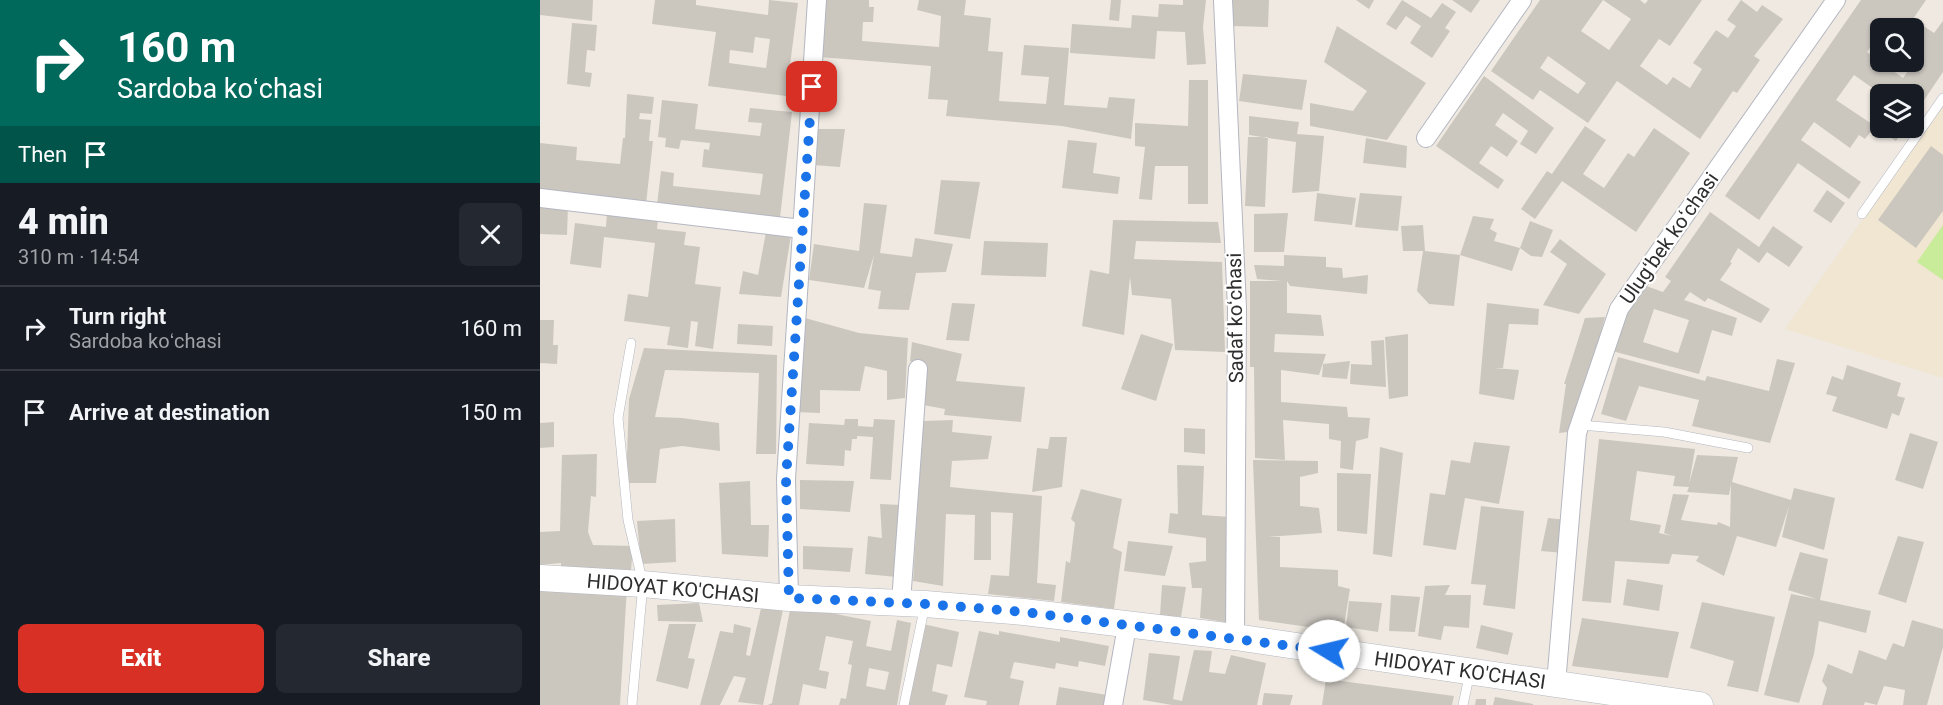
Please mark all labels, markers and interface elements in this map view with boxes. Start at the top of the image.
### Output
map controls [1870,18,1924,138]
button: search [1870,18,1924,72]
text: 160 m [117,23,236,72]
icon: right [18,24,96,102]
pin [786,61,837,112]
icon: arrive [795,70,828,103]
text: Sardoba koʻchasi [117,73,323,105]
button: layers [1870,84,1924,138]
icon: arrive [79,138,112,171]
text: Then [18,142,67,167]
street label: Ulugʻbek koʻchasi [1615,168,1723,308]
text: 4 min [18,201,109,243]
button: close [459,203,522,266]
text: 310 m · 14:54 [18,245,139,269]
street label: Sadaf koʻchasi [1222,253,1248,383]
text: Turn right [69,304,166,329]
icon: right [18,312,51,345]
text: 160 m [460,316,522,341]
text: Sardoba koʻchasi [69,329,222,353]
icon: arrive [18,396,51,429]
text: Arrive at destination [69,400,270,425]
text: 150 m [460,400,522,425]
street label: HIDOYAT KO'CHASI [586,569,760,607]
position arrow [1297,619,1361,683]
button: Exit [18,624,264,693]
button: Share [276,624,522,693]
street label: HIDOYAT KO'CHASI [1373,646,1547,694]

